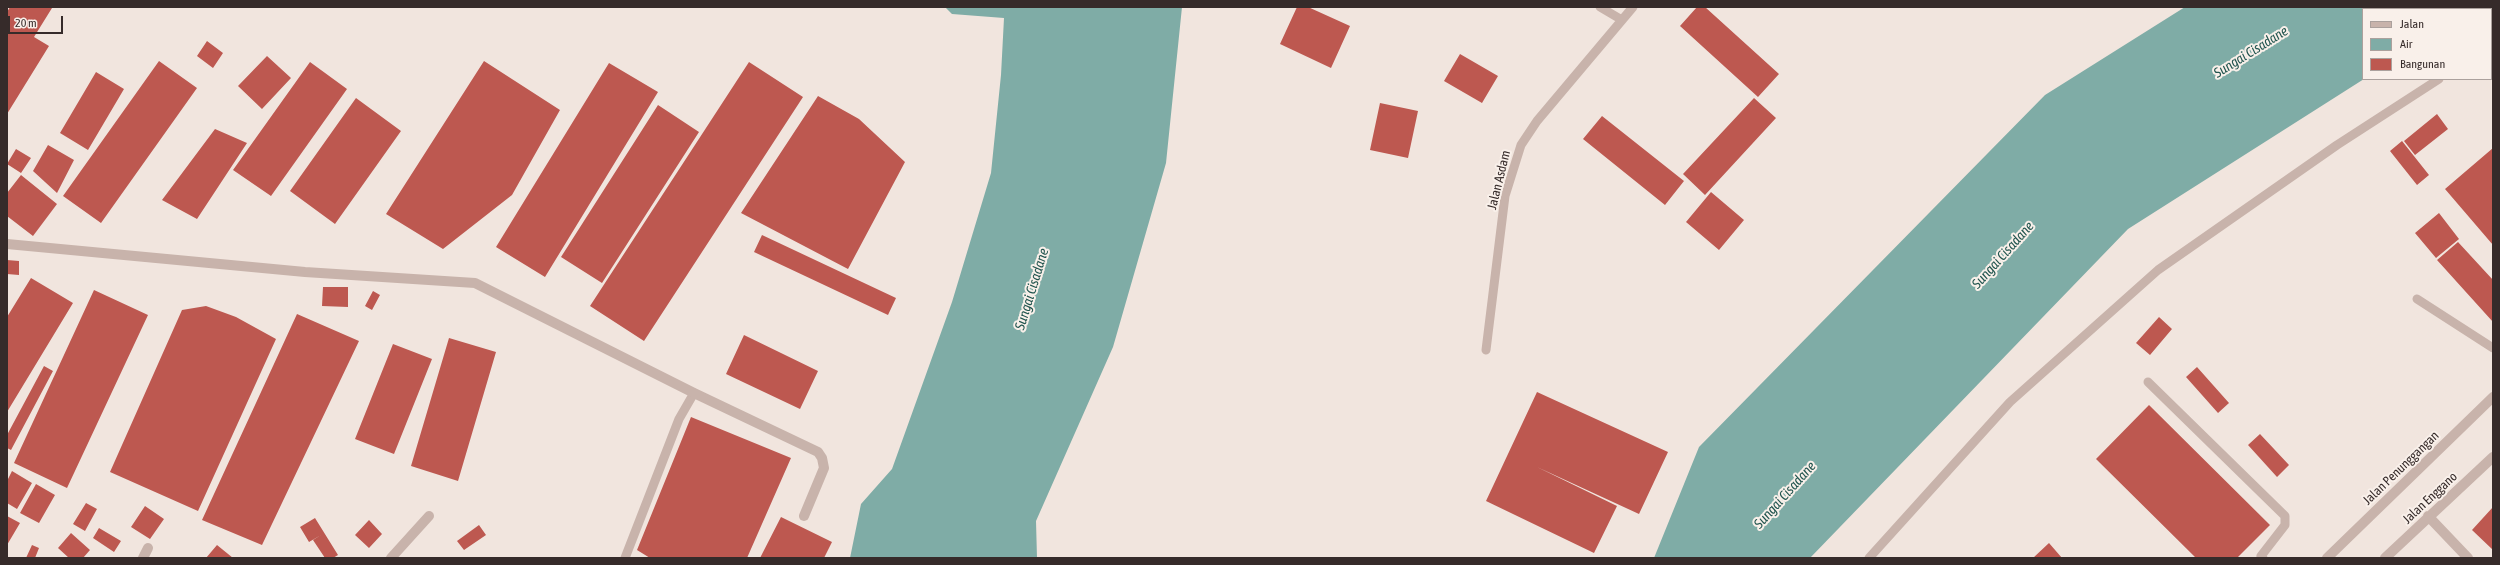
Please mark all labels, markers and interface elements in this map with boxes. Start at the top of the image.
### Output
scale bar [10,8,65,34]
legend [2362,8,2492,80]
text: 20 m [15,16,37,30]
text: Jalan [2400,17,2424,31]
water label: Sungai Cisadane [2211,22,2291,82]
text: Air [2400,37,2412,51]
text: Bangunan [2400,57,2445,71]
street label: Jalan Asdam [1484,149,1514,211]
water label: Sungai Cisadane [1968,218,2038,292]
water label: Sungai Cisadane [1012,246,1052,332]
street label: Jalan Penunggangan [2360,428,2442,508]
water label: Sungai Cisadane [1750,458,1820,532]
street label: Jalan Enggano [2400,469,2460,527]

